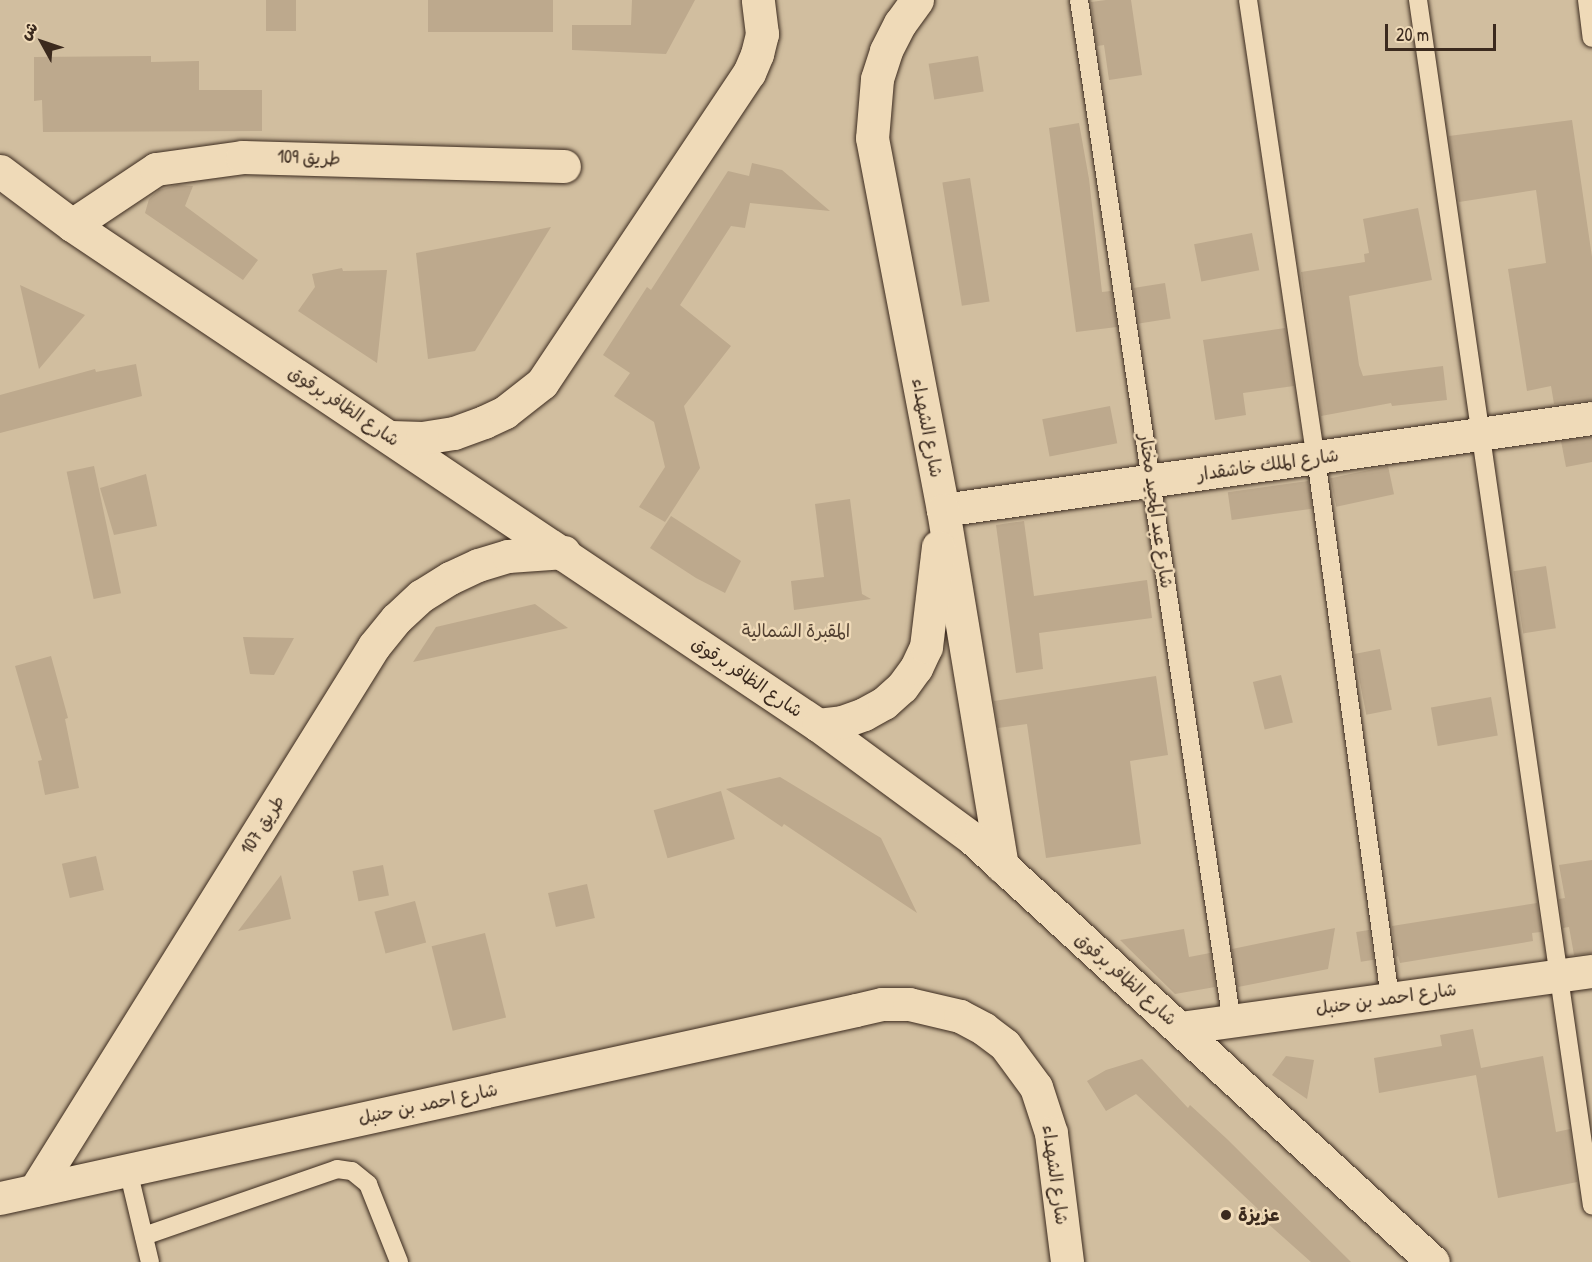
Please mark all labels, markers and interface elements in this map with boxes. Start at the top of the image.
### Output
north arrow [12,12,72,72]
scale bar [1388,12,1499,50]
text: ش [14,17,42,44]
text: 20 m [1396,22,1429,47]
street label: طريق 109 [277,146,341,170]
street label: شارع الظافر برقوق [285,361,403,451]
street label: شارع الشهداء [907,377,947,479]
street label: شارع عبد المجيد مختار [1134,432,1178,590]
street label: شارع الملك خاشقدار [1196,444,1340,486]
park label: المقبرة الشمالية [742,620,850,642]
street label: شارع الظافر برقوق [688,632,806,722]
street label: طريق 107 [237,792,289,858]
street label: شارع الظافر برقوق [1071,928,1181,1030]
street label: شارع احمد بن حنبل [1314,978,1458,1020]
street label: شارع احمد بن حنبل [356,1079,500,1129]
street label: شارع الشهداء [1037,1124,1073,1226]
place label: عزيزة [1238,1204,1279,1226]
marker: عزيزة [1219,1208,1233,1222]

